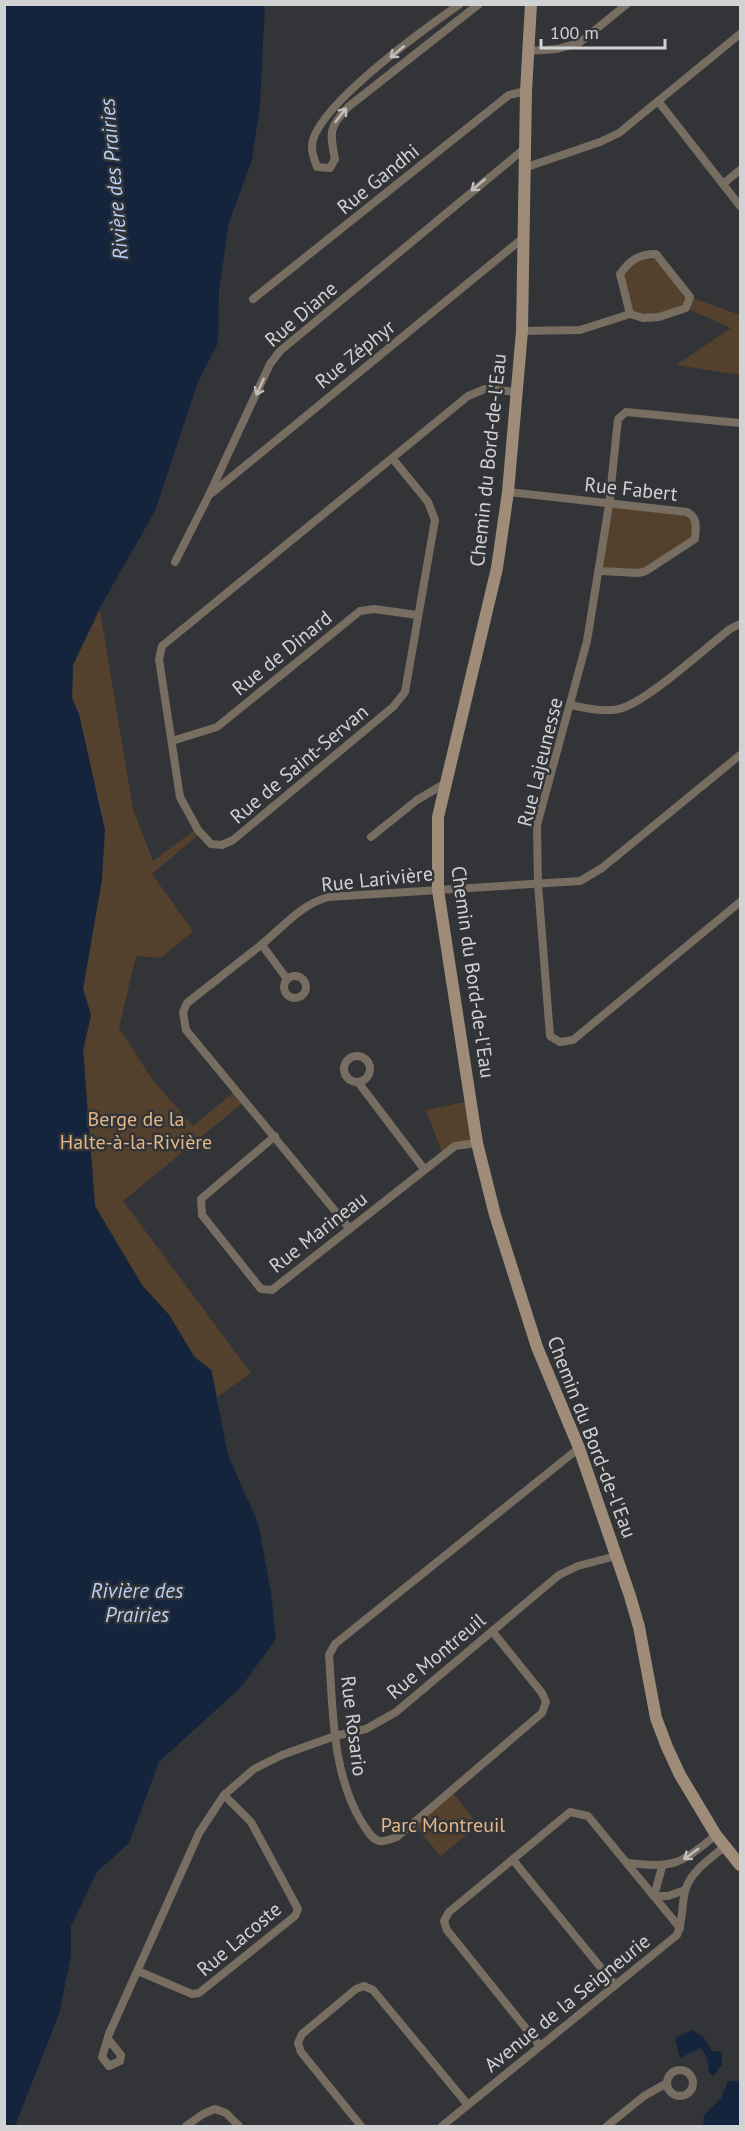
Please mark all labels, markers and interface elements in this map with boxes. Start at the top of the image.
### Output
scale bar [541,12,666,50]
text: 100 m [550,21,599,44]
one-way arrow [389,46,405,59]
water label: Rivière des Prairies [93,96,134,261]
one-way arrow [335,107,348,123]
street label: Rue Gandhi [332,138,424,220]
one-way arrow [470,178,486,191]
street label: Rue Diane [259,276,343,352]
street label: Rue Zéphyr [310,314,400,394]
street label: Chemin du Bord-de-l'Eau [464,352,512,568]
one-way arrow [253,377,265,395]
street label: Rue Fabert [583,471,679,507]
street label: Rue de Dinard [227,605,337,701]
street label: Rue Lajeunesse [511,695,569,829]
street label: Rue de Saint-Servan [225,699,373,829]
street label: Rue Larivière [320,860,434,898]
street label: Chemin du Bord-de-l'Eau [445,864,501,1080]
park label: Berge de la Halte-à-la-Rivière [60,1106,212,1155]
street label: Rue Marineau [264,1186,372,1278]
street label: Chemin du Bord-de-l'Eau [541,1332,643,1542]
water label: Rivière des Prairies [91,1577,184,1628]
street label: Rue Montreuil [381,1607,491,1705]
street label: Rue Rosario [335,1674,373,1778]
park label: Parc Montreuil [381,1812,505,1838]
one-way arrow [683,1848,699,1861]
street label: Rue Lacoste [191,1896,287,1982]
street label: Avenue de la Seigneurie [479,1928,655,2078]

